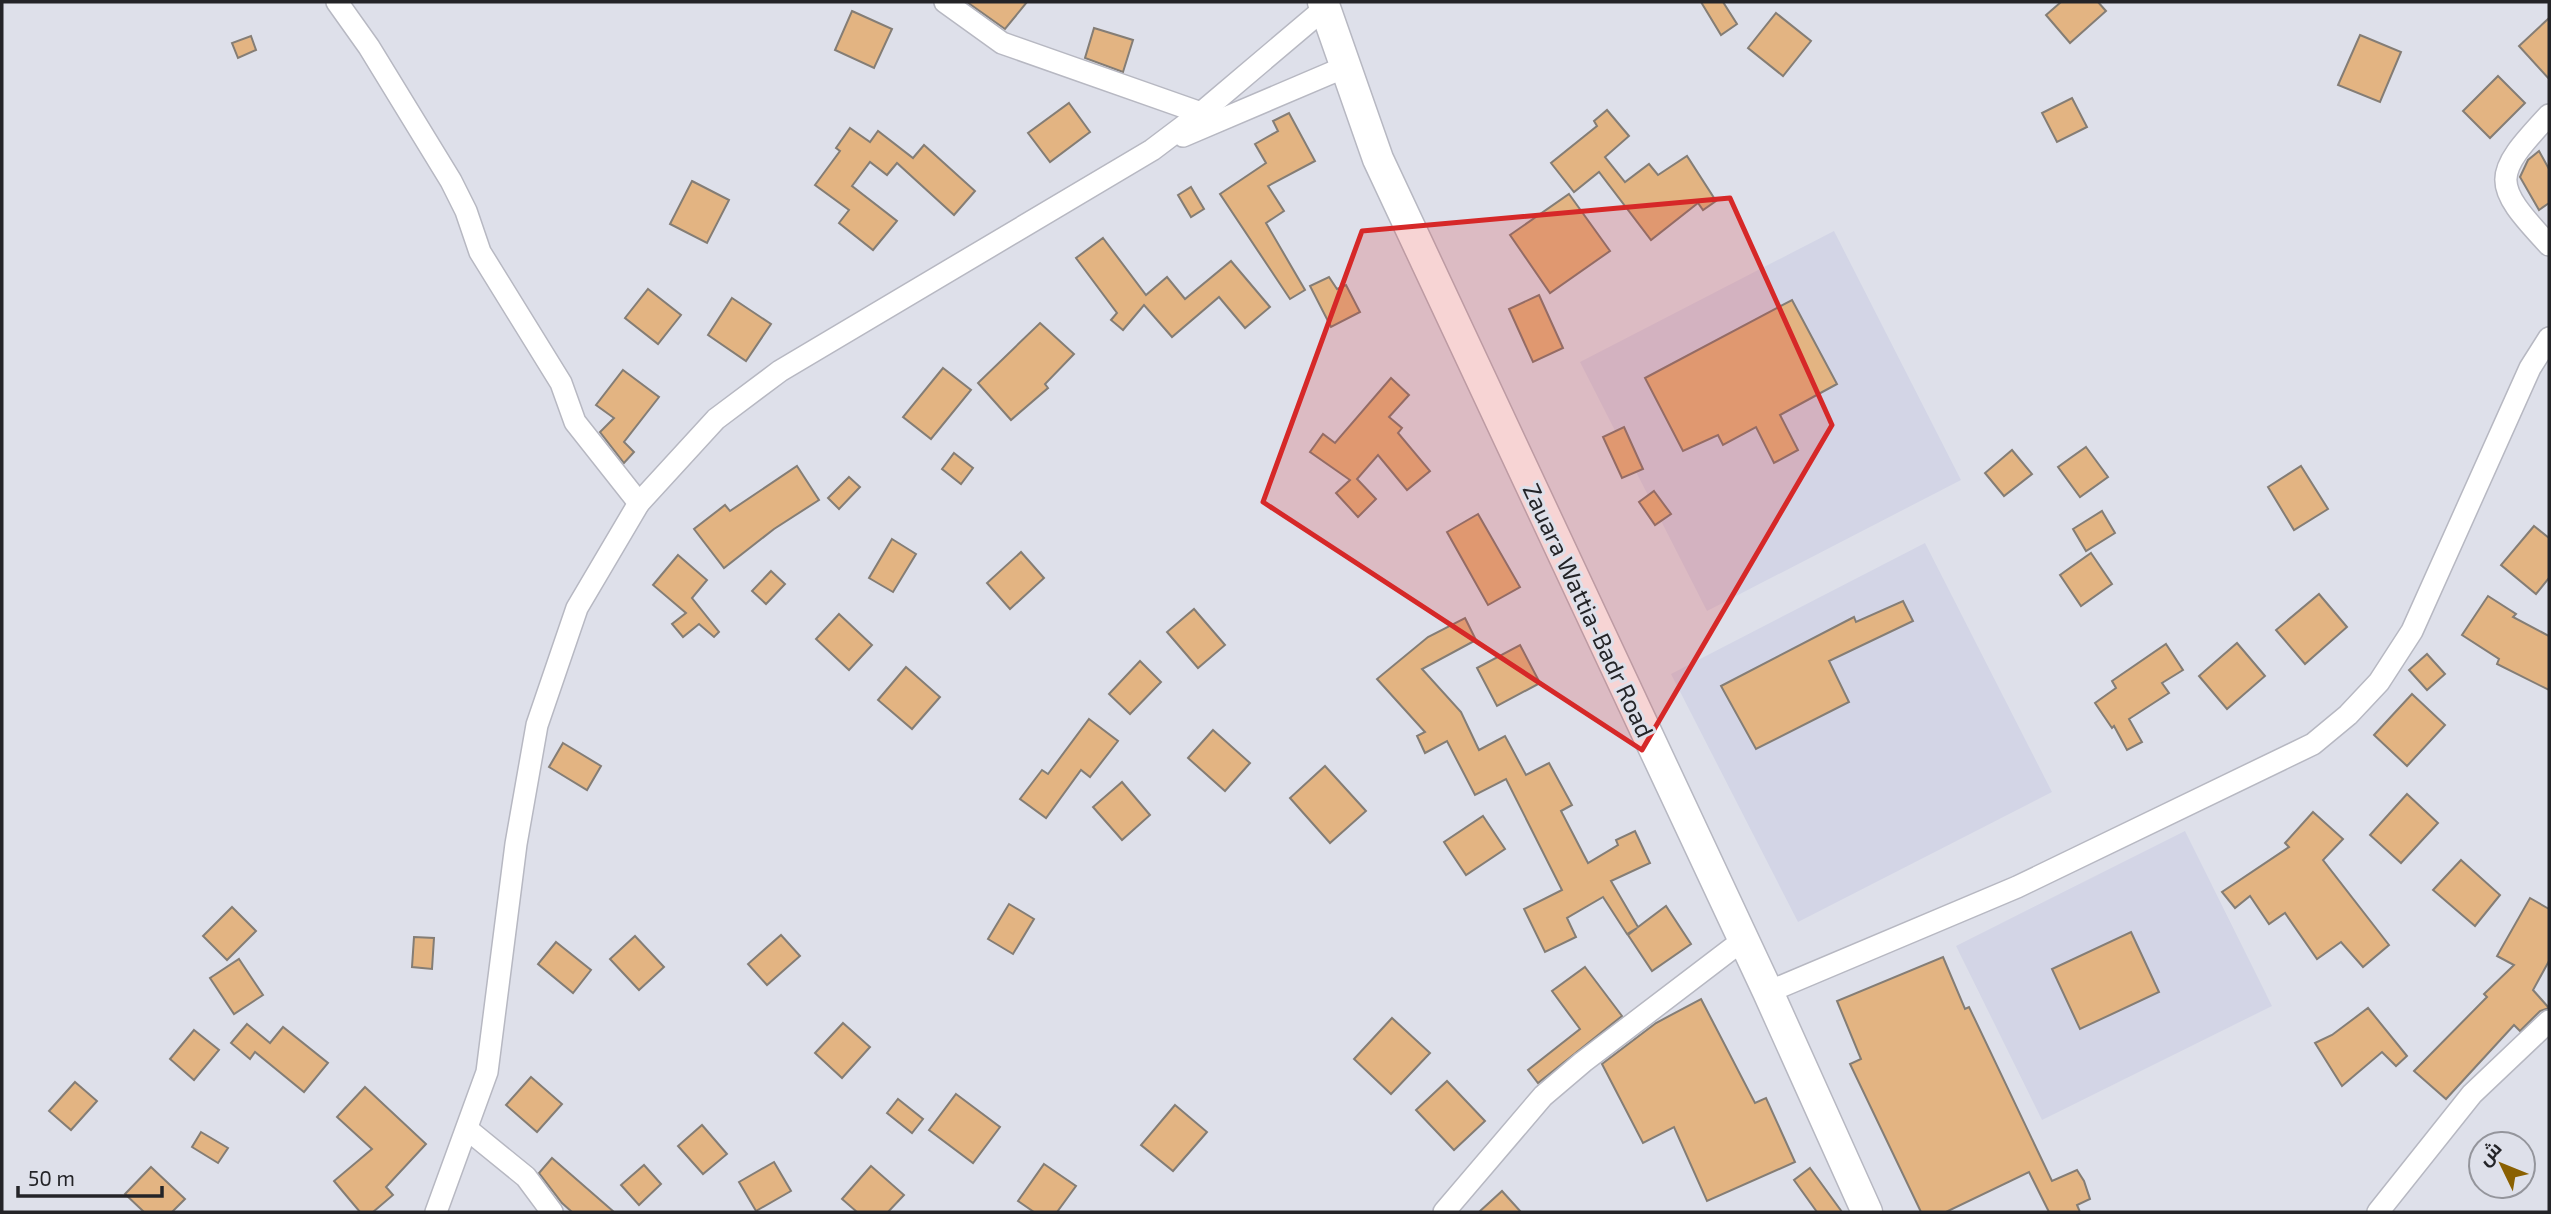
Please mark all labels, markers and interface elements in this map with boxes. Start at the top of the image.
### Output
street label: Zauara Wattia-Badr Road [1517,478,1661,742]
north arrow [2467,1130,2537,1200]
text: ش [2472,1136,2507,1171]
scale bar [18,1154,161,1198]
text: 50 m [28,1165,75,1190]

